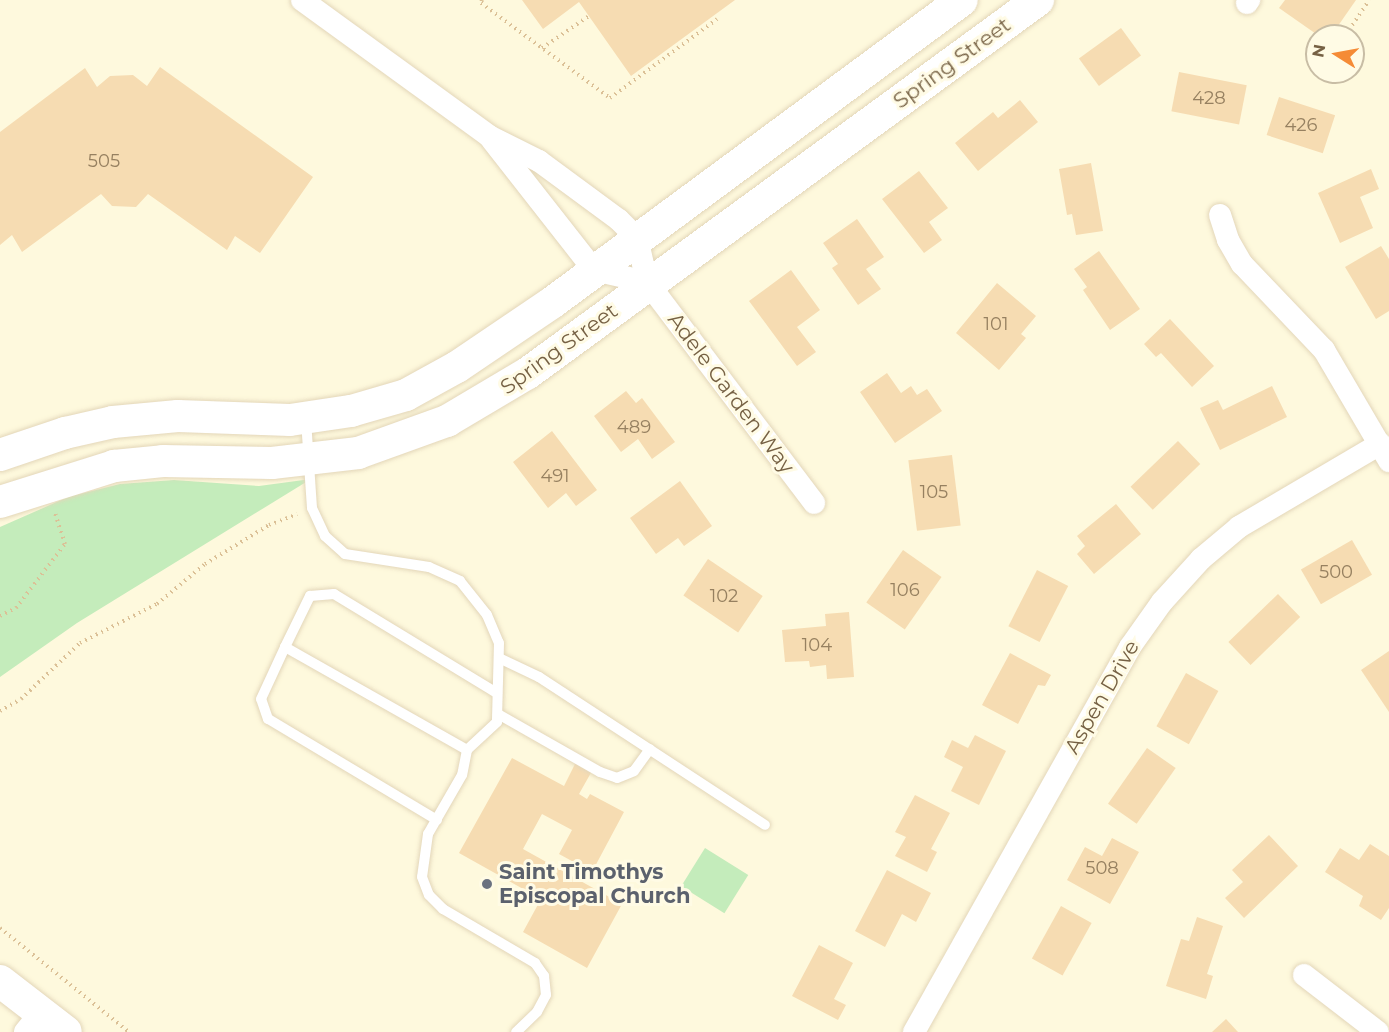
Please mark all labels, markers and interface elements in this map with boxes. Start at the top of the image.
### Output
street label: Spring Street [889,12,1015,114]
north arrow [1305,24,1365,84]
text: N [1308,43,1329,59]
house number: 428 [1192,87,1226,109]
house number: 426 [1284,114,1318,136]
house number: 505 [88,150,120,172]
street label: Spring Street [496,298,622,400]
street label: Adele Garden Way [662,308,800,478]
house number: 101 [984,313,1008,335]
house number: 489 [617,416,651,438]
house number: 491 [540,465,570,487]
house number: 105 [920,481,948,503]
house number: 500 [1319,561,1353,583]
house number: 106 [890,579,920,601]
house number: 102 [710,585,738,607]
house number: 104 [802,634,832,656]
street label: Aspen Drive [1059,636,1145,758]
house number: 508 [1085,857,1119,879]
place label: Saint Timothys Episcopal Church [499,859,690,909]
marker: Saint Timothys Episcopal Church [480,877,494,891]

